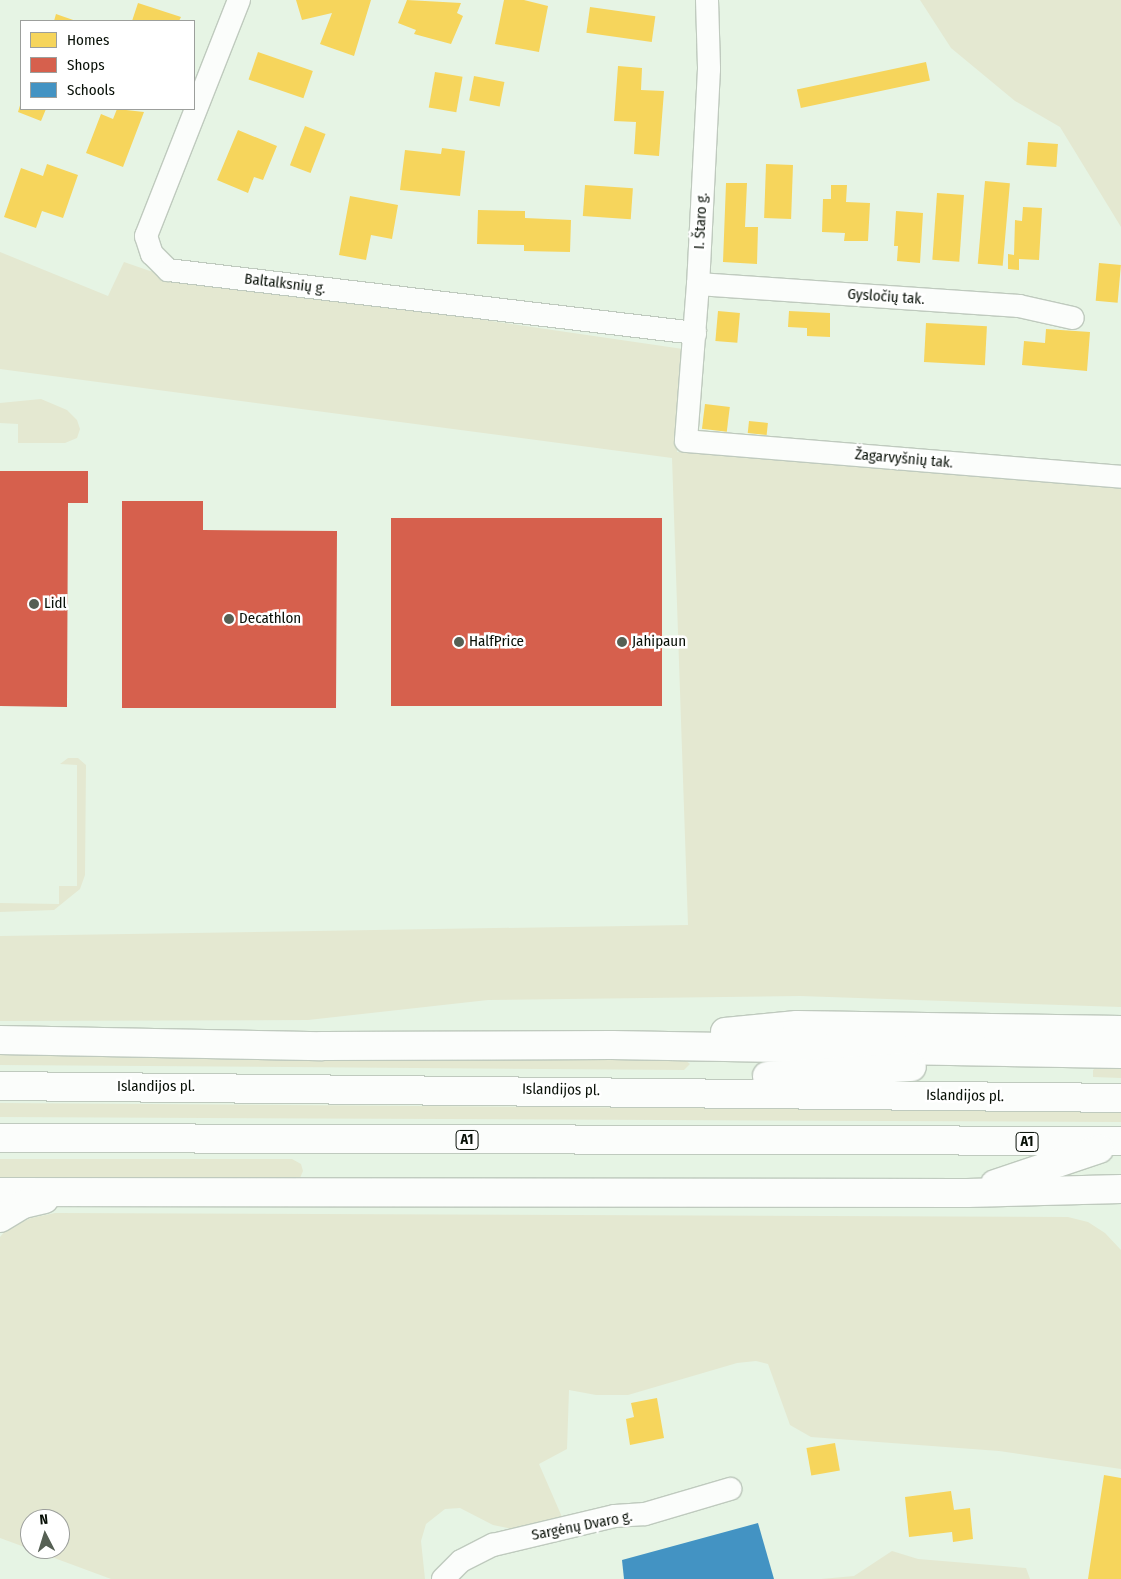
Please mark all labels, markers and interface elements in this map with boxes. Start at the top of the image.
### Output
legend [20,20,195,110]
text: Homes [67,31,109,49]
text: Shops [67,56,105,74]
text: Schools [67,81,115,99]
street label: I. Štaro g. [691,192,711,250]
street label: Baltalksnių g. [243,270,327,298]
street label: Gysločių tak. [847,285,925,309]
street label: Žagarvyšnių tak. [854,446,954,472]
place label: Lidl [44,595,66,613]
marker: Lidl [28,598,40,610]
place label: Decathlon [239,610,301,628]
marker: Decathlon [223,613,235,625]
place label: HalfPrice [469,633,524,651]
place label: Jahipaun [632,633,686,651]
marker: HalfPrice [453,636,465,648]
marker: Jahipaun [616,636,628,648]
street label: Islandijos pl. [117,1078,195,1096]
street label: Islandijos pl. [522,1080,600,1100]
street label: Islandijos pl. [926,1086,1004,1106]
road number: A1 [454,1128,480,1152]
road number: A1 [1014,1130,1040,1154]
street label: Sargėnų Dvaro g. [530,1507,634,1545]
north arrow [20,1509,70,1559]
text: N [39,1511,49,1528]

